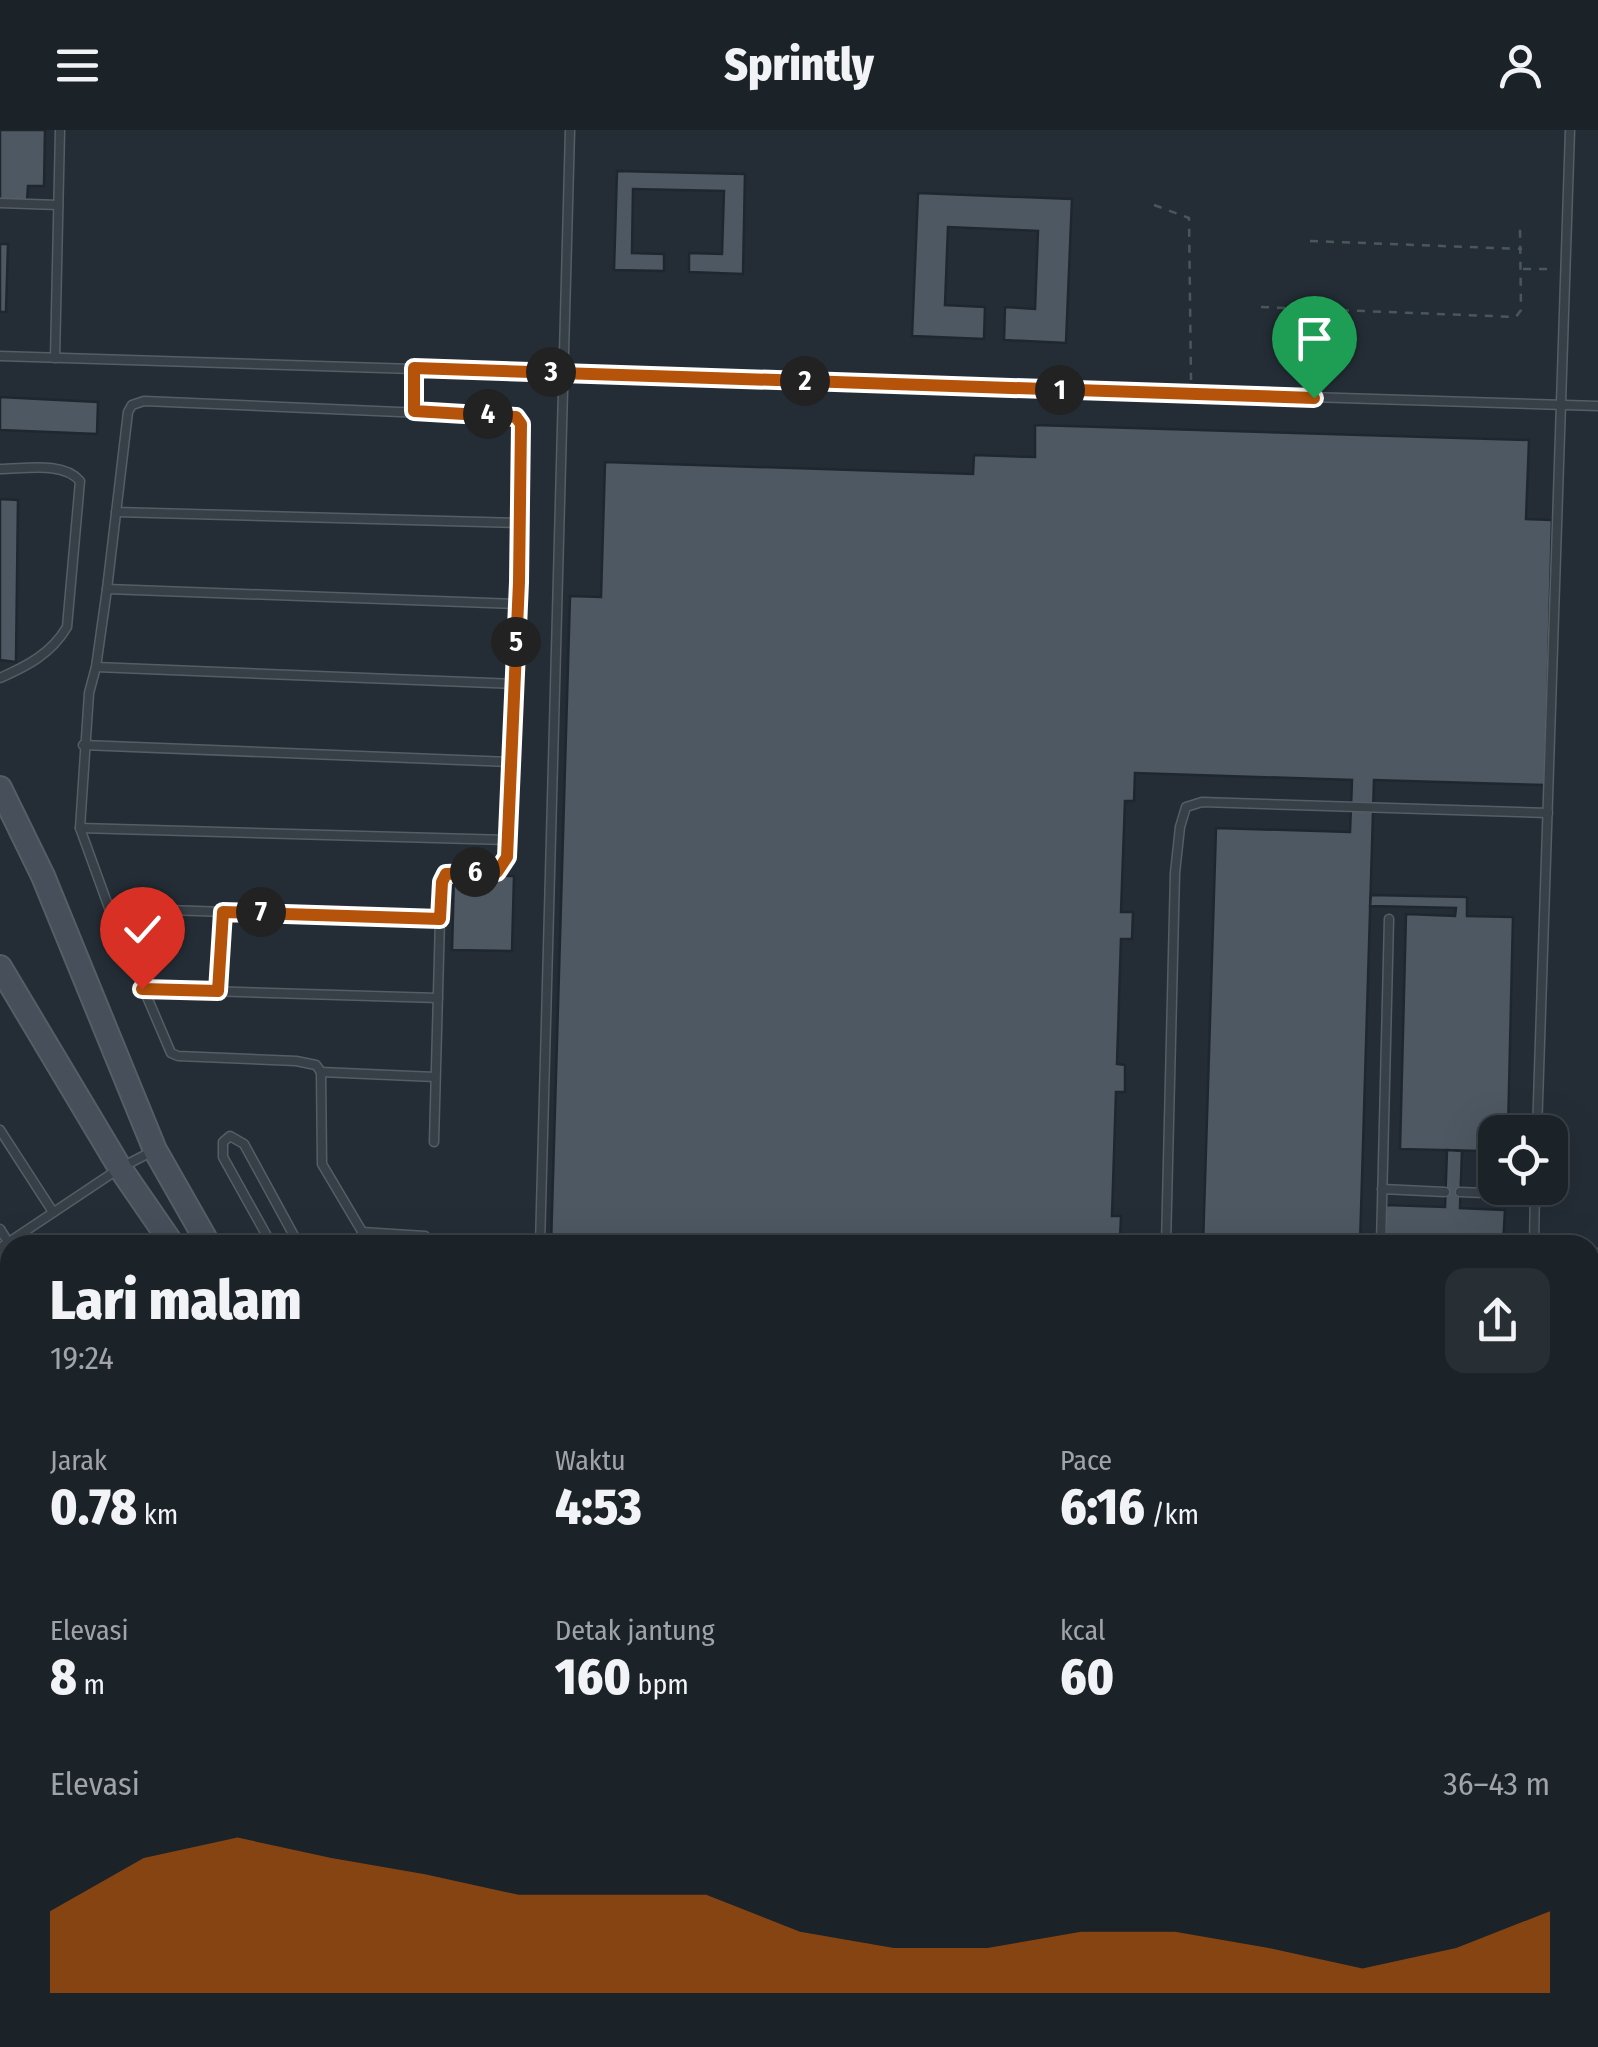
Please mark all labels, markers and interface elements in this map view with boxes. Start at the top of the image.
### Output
icon: menu [50,38,105,93]
text: Sprintly [724,38,874,92]
icon: person [1493,38,1548,93]
pin [1272,296,1357,399]
icon: arrive [1287,311,1342,366]
pin: 3 [526,347,576,397]
text: 3 [544,355,558,388]
pin: 2 [780,356,830,406]
text: 2 [799,364,811,397]
pin: 1 [1035,365,1085,415]
text: 1 [1054,373,1066,406]
pin: 4 [463,389,513,439]
text: 4 [481,397,495,430]
pin: 5 [491,617,541,667]
text: 5 [509,625,523,658]
pin: 6 [450,847,500,897]
text: 6 [468,855,482,888]
pin [100,887,185,990]
pin: 7 [236,887,286,937]
text: 7 [255,895,267,928]
icon: check [115,902,170,957]
map controls [1478,1115,1568,1205]
button: locate [1478,1115,1568,1205]
text: Lari malam [50,1268,302,1334]
button: share [1445,1268,1550,1373]
text: 19:24 [50,1339,114,1377]
text: Jarak [50,1444,107,1477]
text: Waktu [555,1444,626,1477]
text: Pace [1060,1444,1112,1477]
text: 0.78 [50,1477,137,1537]
text: 4:53 [555,1477,642,1537]
text: 6:16 [1060,1477,1145,1537]
text: km [137,1498,178,1531]
text: /km [1145,1498,1199,1531]
text: Elevasi [50,1614,129,1647]
text: Detak jantung [555,1614,715,1647]
text: kcal [1060,1614,1105,1647]
text: 8 [50,1647,77,1707]
text: 160 [555,1647,631,1707]
text: 60 [1060,1647,1114,1707]
text: m [77,1668,105,1701]
text: bpm [631,1668,689,1701]
text: Elevasi [50,1765,140,1803]
text: 36–43 m [1443,1765,1550,1803]

